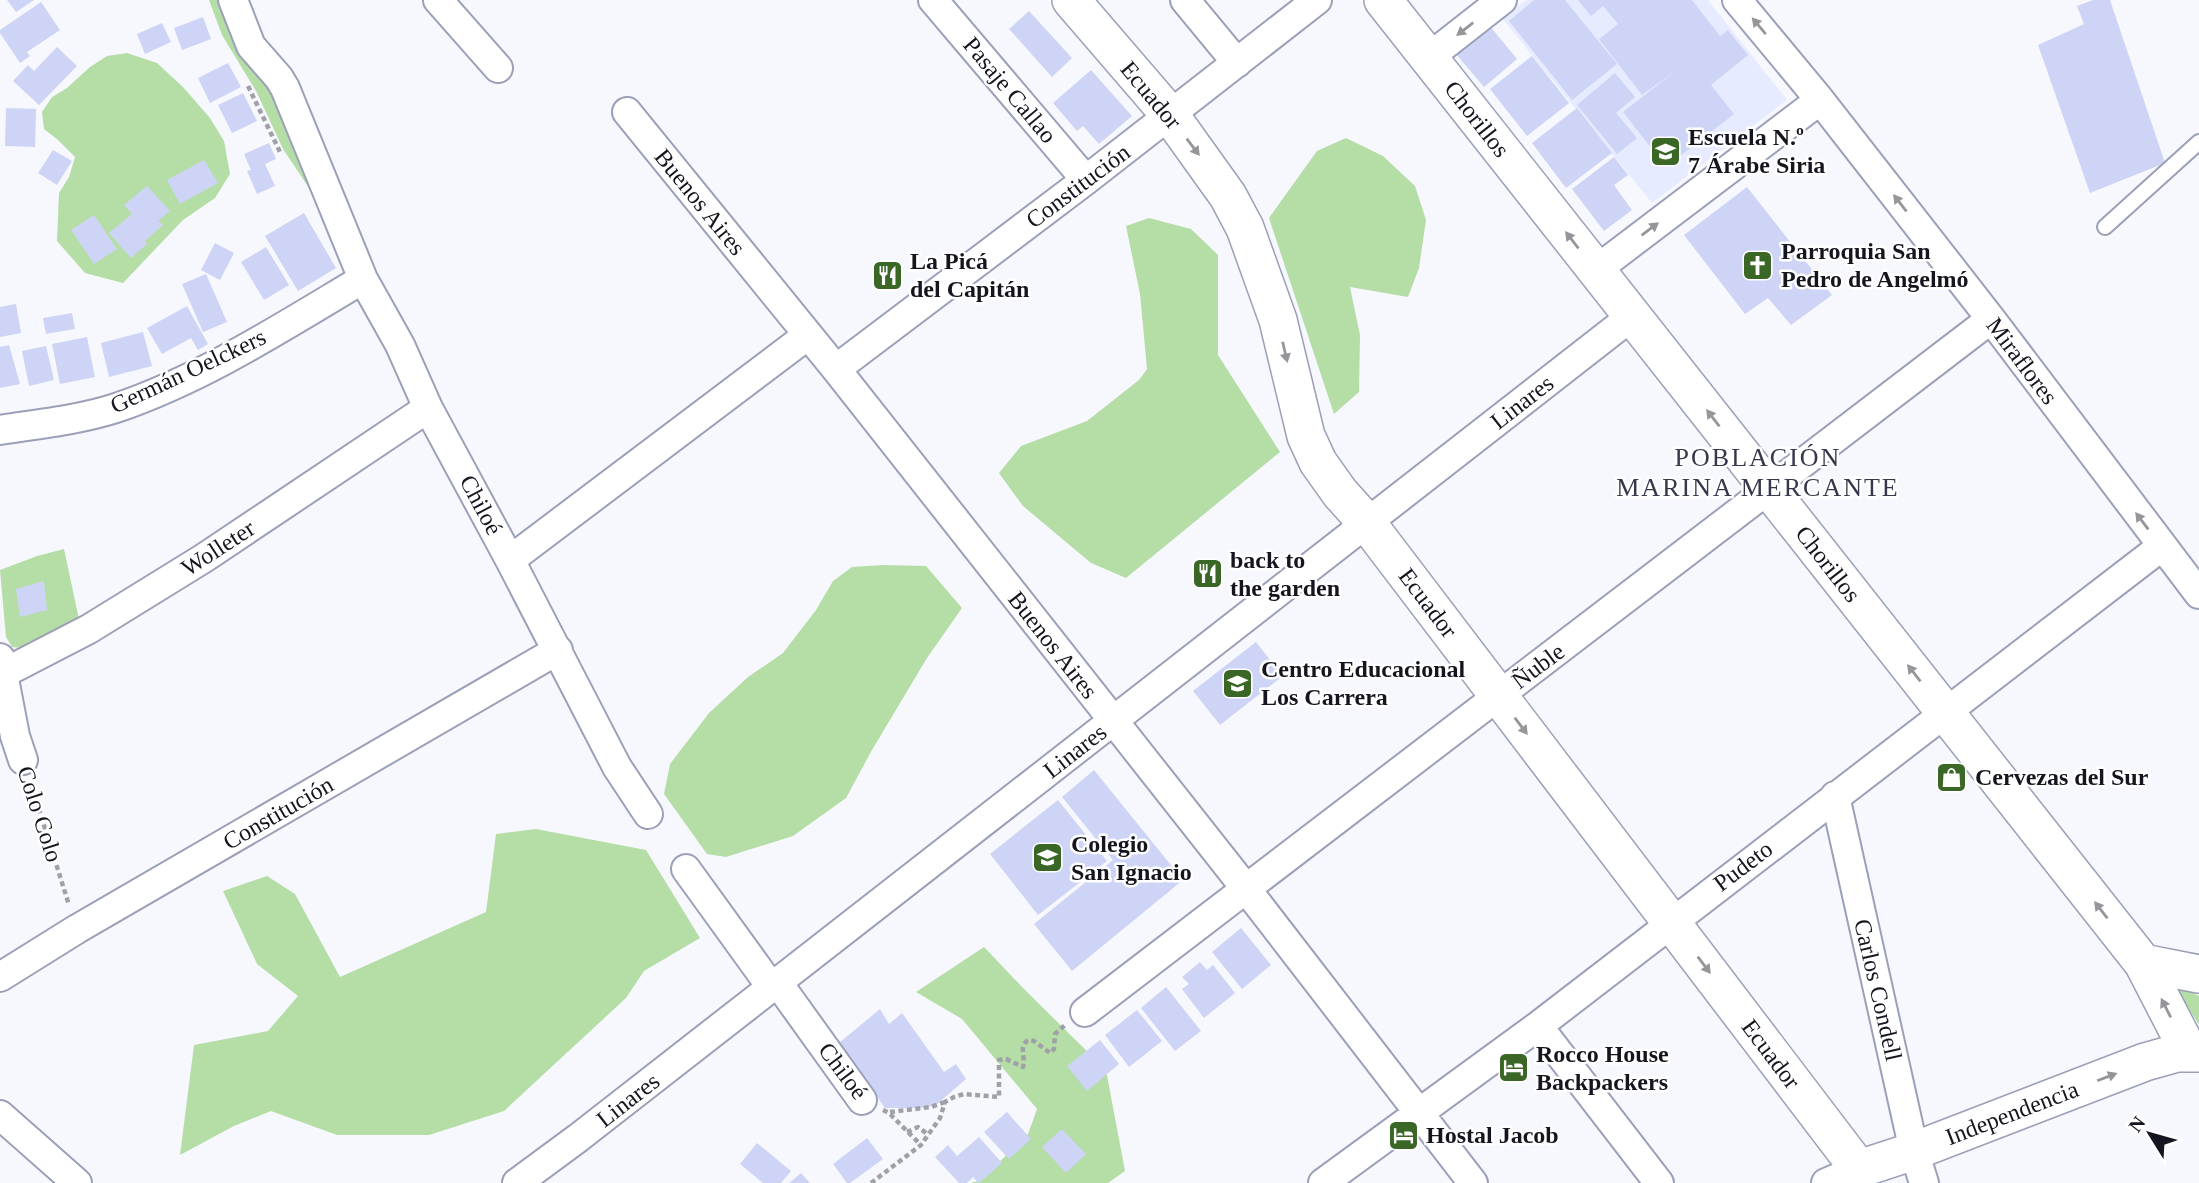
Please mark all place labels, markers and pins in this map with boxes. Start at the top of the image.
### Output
place label: Escuela N.º 7 Árabe Siria [1688,124,1825,178]
school or university icon: Escuela N.º 7 Árabe Siria [1648,134,1682,168]
place label: Parroquia San Pedro de Angelmó [1781,238,1969,292]
place label: La Picá del Capitán [910,248,1029,302]
church icon: Parroquia San Pedro de Angelmó [1741,248,1775,282]
restaurant icon: La Picá del Capitán [870,258,904,292]
place label: back to the garden [1230,547,1340,601]
restaurant icon: back to the garden [1190,557,1224,591]
place label: Centro Educacional Los Carrera [1261,656,1466,710]
school or university icon: Centro Educacional Los Carrera [1221,666,1255,700]
shop icon: Cervezas del Sur [1935,760,1969,794]
place label: Cervezas del Sur [1975,764,2149,790]
place label: Colegio San Ignacio [1071,831,1192,885]
school or university icon: Colegio San Ignacio [1031,841,1065,875]
place label: Rocco House Backpackers [1536,1041,1669,1095]
hotel icon: Rocco House Backpackers [1496,1051,1530,1085]
hotel icon: Hostal Jacob [1386,1118,1420,1152]
place label: Hostal Jacob [1426,1122,1559,1148]

